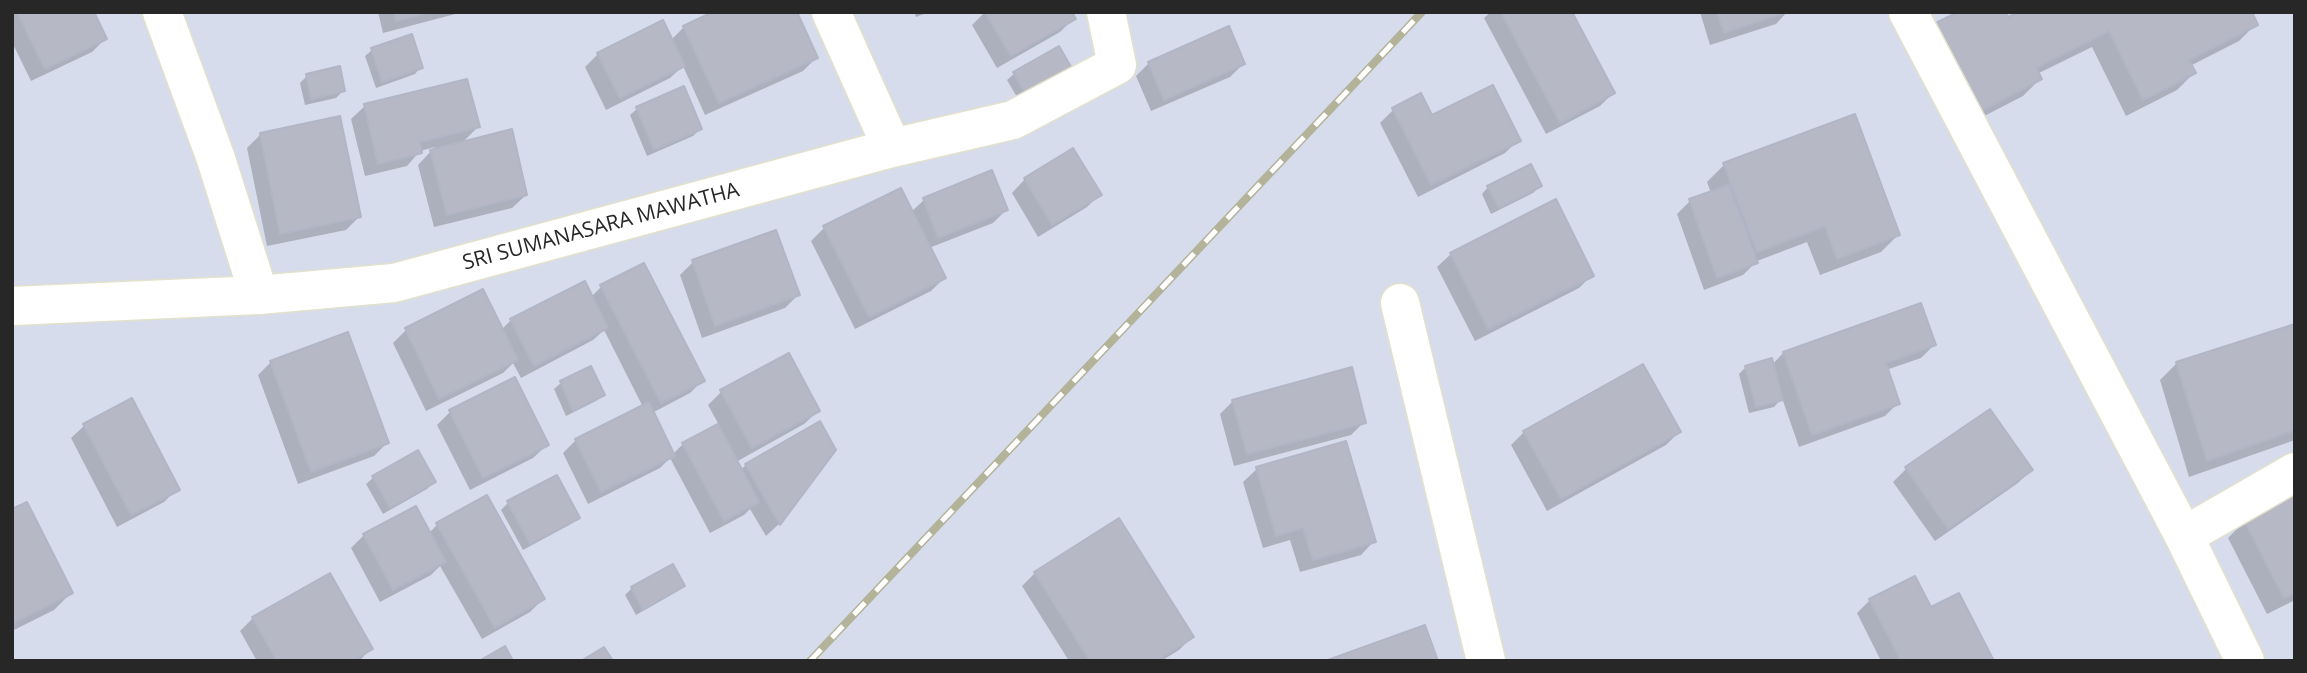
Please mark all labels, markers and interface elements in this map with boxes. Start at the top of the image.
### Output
street label: SRI SUMANASARA MAWATHA [460,178,742,276]

